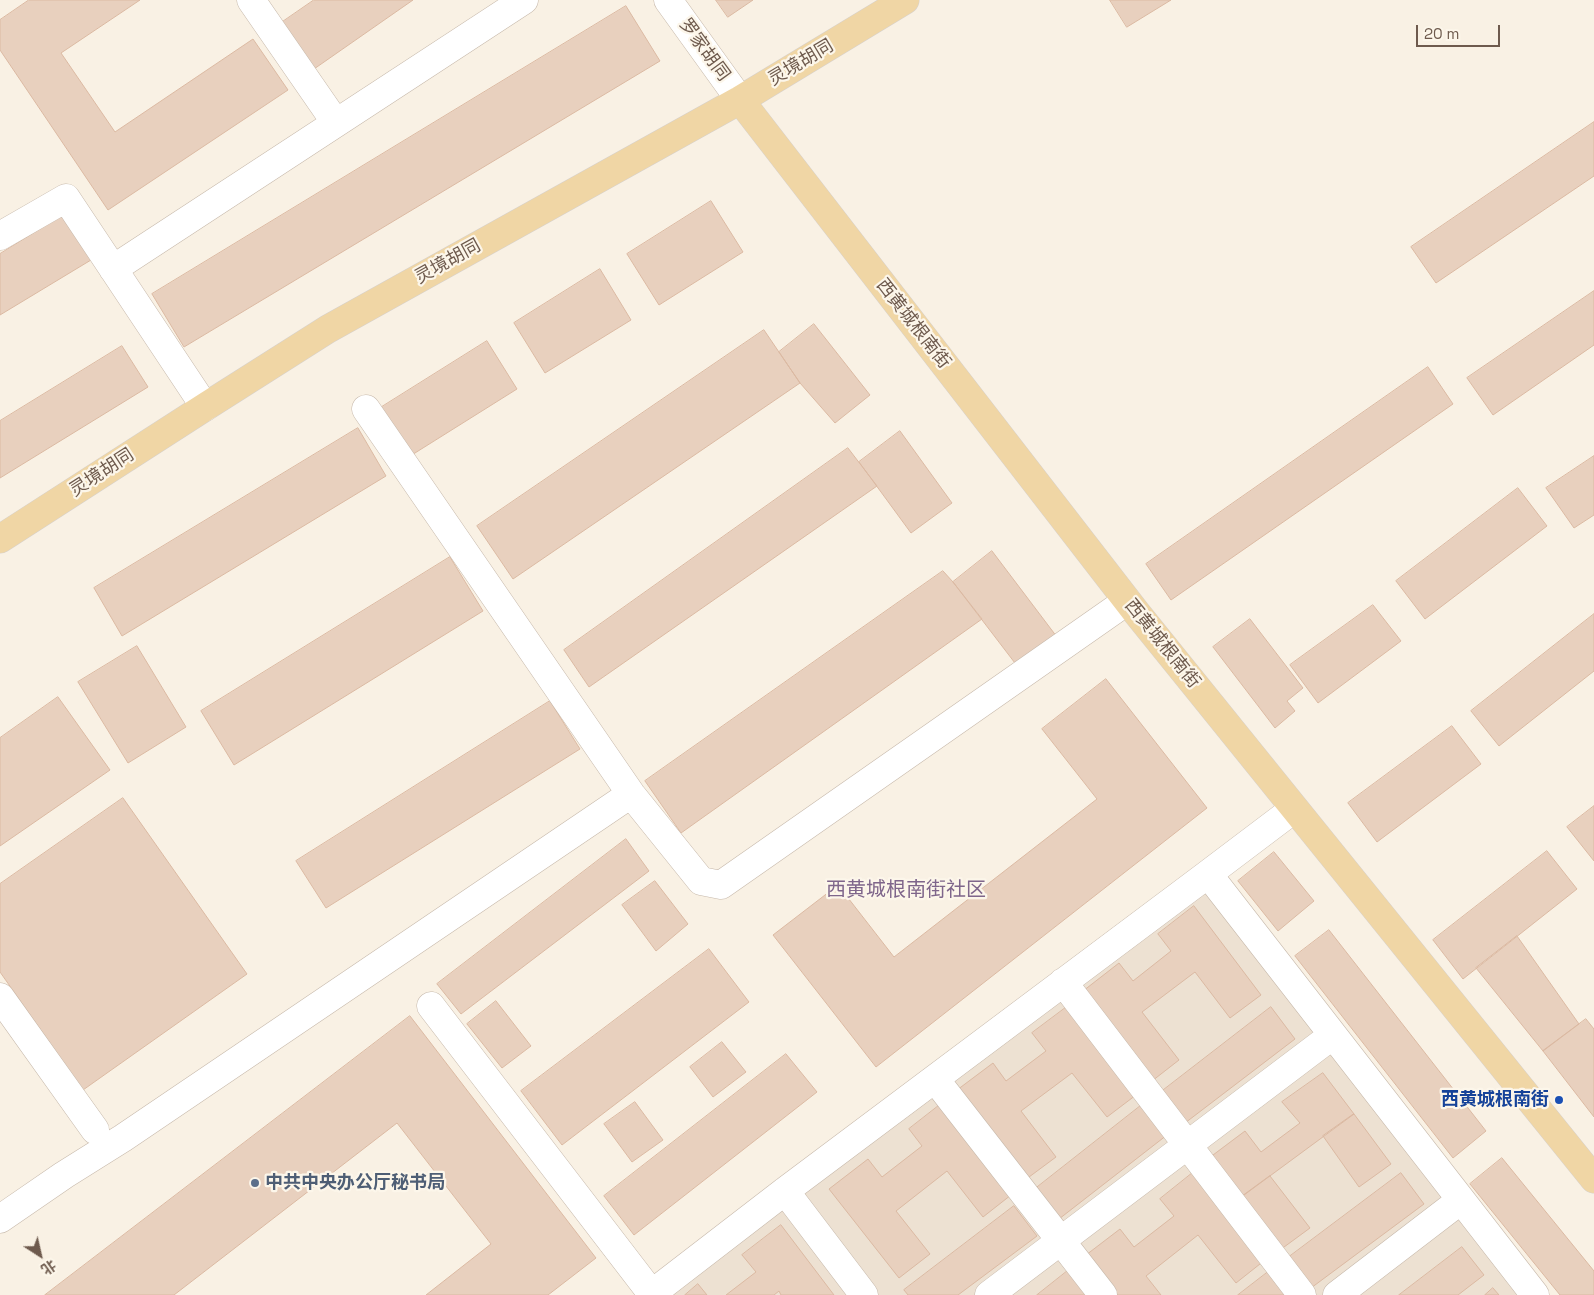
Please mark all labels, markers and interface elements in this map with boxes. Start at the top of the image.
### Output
street label: 罗家胡同 [674,15,734,85]
scale bar [1419,15,1503,47]
text: 20 m [1424,24,1459,43]
street label: 灵境胡同 [765,35,837,91]
street label: 灵境胡同 [411,235,485,289]
street label: 西黄城根南街 [871,275,955,373]
street label: 灵境胡同 [66,444,138,502]
street label: 西黄城根南街 [1120,595,1204,693]
district label: 西黄城根南街社区 [826,879,986,903]
place label: 西黄城根南街 [1441,1089,1549,1111]
marker: 西黄城根南街 [1553,1094,1565,1106]
place label: 中共中央办公厅秘书局 [265,1172,445,1194]
marker: 中共中央办公厅秘书局 [249,1177,261,1189]
north arrow [15,1230,65,1280]
text: 北 [38,1256,59,1279]

